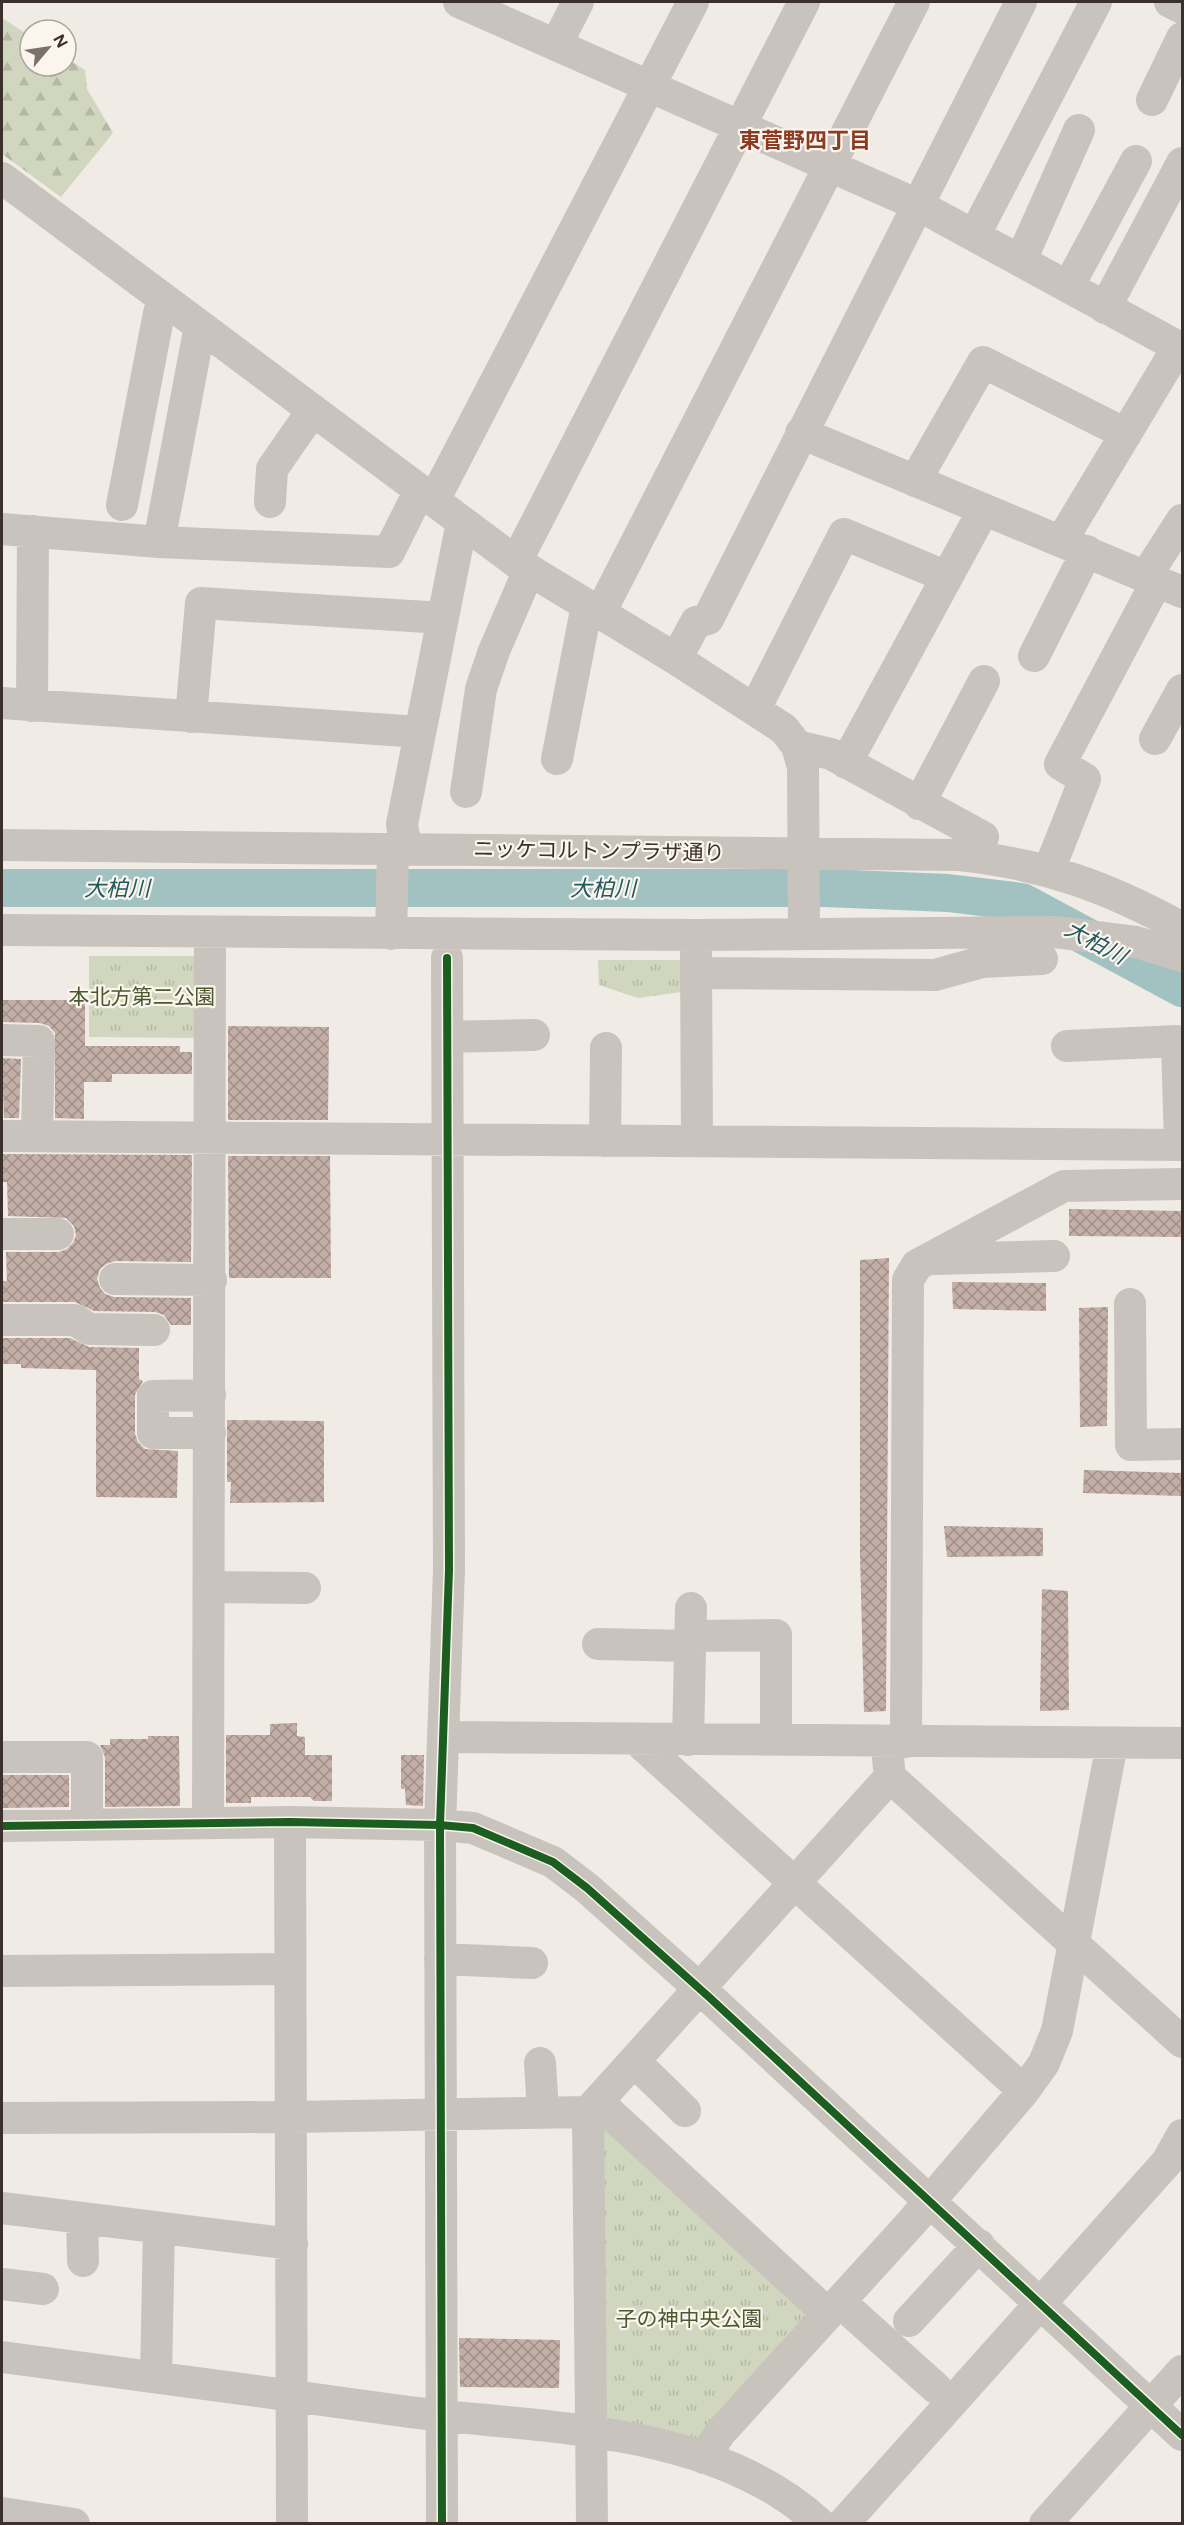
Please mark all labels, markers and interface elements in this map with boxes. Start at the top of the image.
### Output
north arrow [18,18,78,78]
text: N [49,31,72,51]
district label: 東菅野四丁目 [739,127,871,154]
street label: ニッケコルトンプラザ通り [473,836,725,865]
water label: 大柏川 [84,875,152,902]
water label: 大柏川 [570,875,638,902]
water label: 大柏川 [1060,915,1133,971]
park label: 本北方第二公園 [69,984,216,1009]
park label: 子の神中央公園 [616,2306,763,2331]

